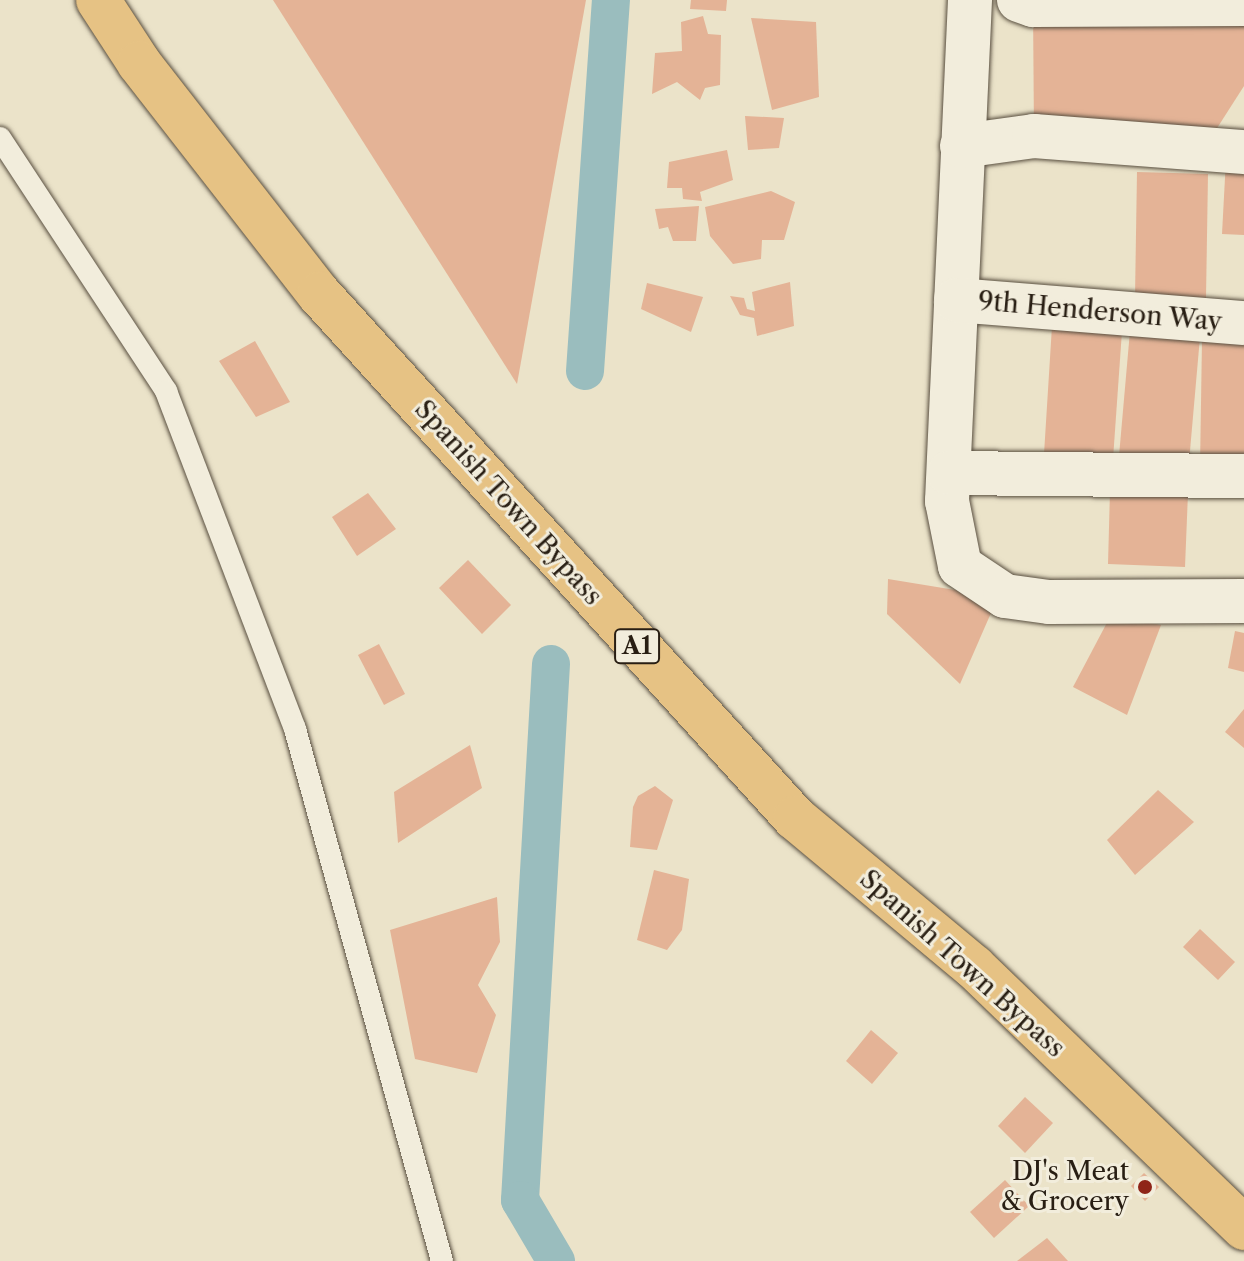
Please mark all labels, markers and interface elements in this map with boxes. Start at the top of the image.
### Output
street label: 9th Henderson Way [976,286,1224,338]
street label: Spanish Town Bypass [408,394,608,612]
road number: A1 [613,626,661,666]
street label: Spanish Town Bypass [853,864,1071,1064]
place label: DJ's Meat & Grocery [1000,1156,1129,1218]
marker: DJ's Meat & Grocery [1136,1178,1154,1196]

